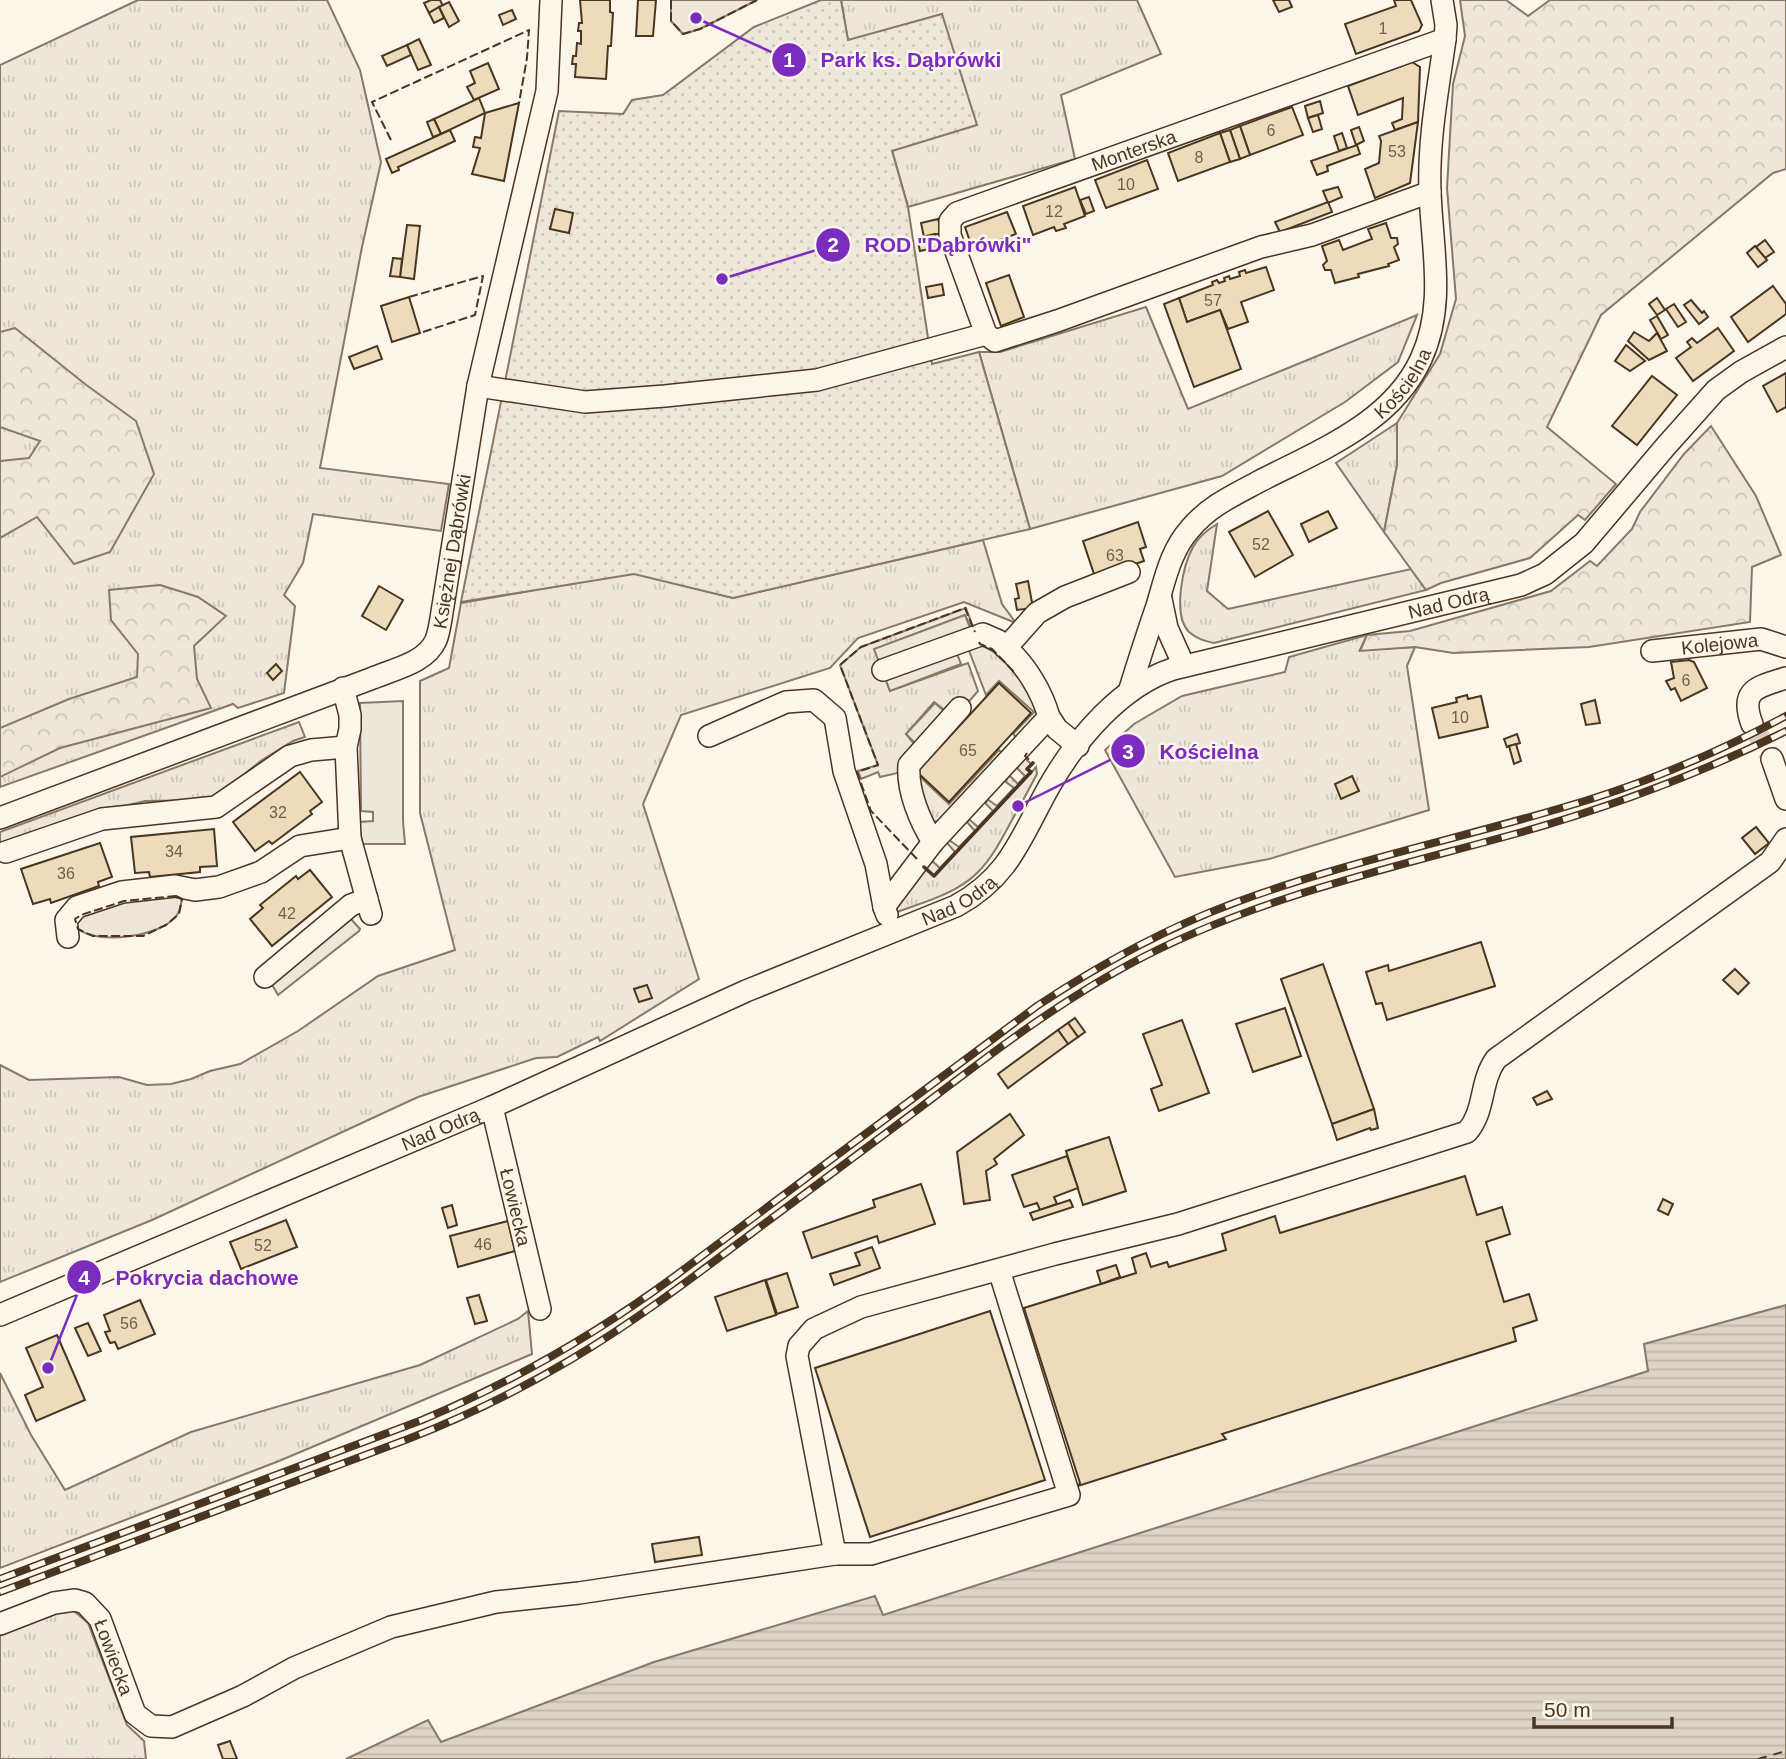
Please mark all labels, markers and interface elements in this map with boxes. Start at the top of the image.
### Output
house number: 1 [1379,20,1388,37]
callout: Park ks. Dąbrówki [772,39,1016,81]
text: 1 [783,48,795,71]
text: Park ks. Dąbrówki [821,48,1001,71]
house number: 6 [1267,122,1276,139]
street label: Monterska [1088,125,1179,175]
house number: 53 [1388,143,1406,160]
house number: 8 [1195,149,1204,166]
house number: 10 [1117,176,1135,193]
house number: 12 [1045,203,1063,220]
callout: ROD "Dąbrówki" [815,224,1045,266]
text: 2 [827,233,839,256]
text: ROD "Dąbrówki" [865,233,1031,256]
house number: 57 [1204,292,1222,309]
street label: Kościelna [1370,345,1435,423]
street label: Księżnej Dąbrówki [429,473,474,630]
house number: 52 [1252,536,1270,553]
house number: 63 [1106,547,1124,564]
street label: Nad Odrą [1406,583,1491,622]
street label: Kolejowa [1680,629,1760,658]
house number: 6 [1682,672,1691,689]
house number: 10 [1451,709,1469,726]
callout: Kościelna [1111,730,1273,772]
text: 3 [1122,740,1134,763]
text: Kościelna [1159,740,1259,763]
house number: 65 [959,742,977,759]
house number: 32 [269,804,287,821]
house number: 34 [165,843,183,860]
house number: 36 [57,865,75,882]
street label: Nad Odrą [919,871,1001,929]
house number: 42 [278,905,296,922]
street label: Nad Odrą [398,1103,483,1155]
street label: Łowiecka [496,1166,535,1249]
house number: 46 [474,1236,492,1253]
house number: 52 [254,1237,272,1254]
callout: Pokrycia dachowe [67,1256,313,1298]
text: 4 [78,1266,90,1289]
text: Pokrycia dachowe [115,1266,299,1289]
house number: 56 [120,1315,138,1332]
street label: Łowiecka [90,1616,138,1698]
scale bar [1534,1686,1672,1730]
text: 50 m [1544,1698,1591,1721]

